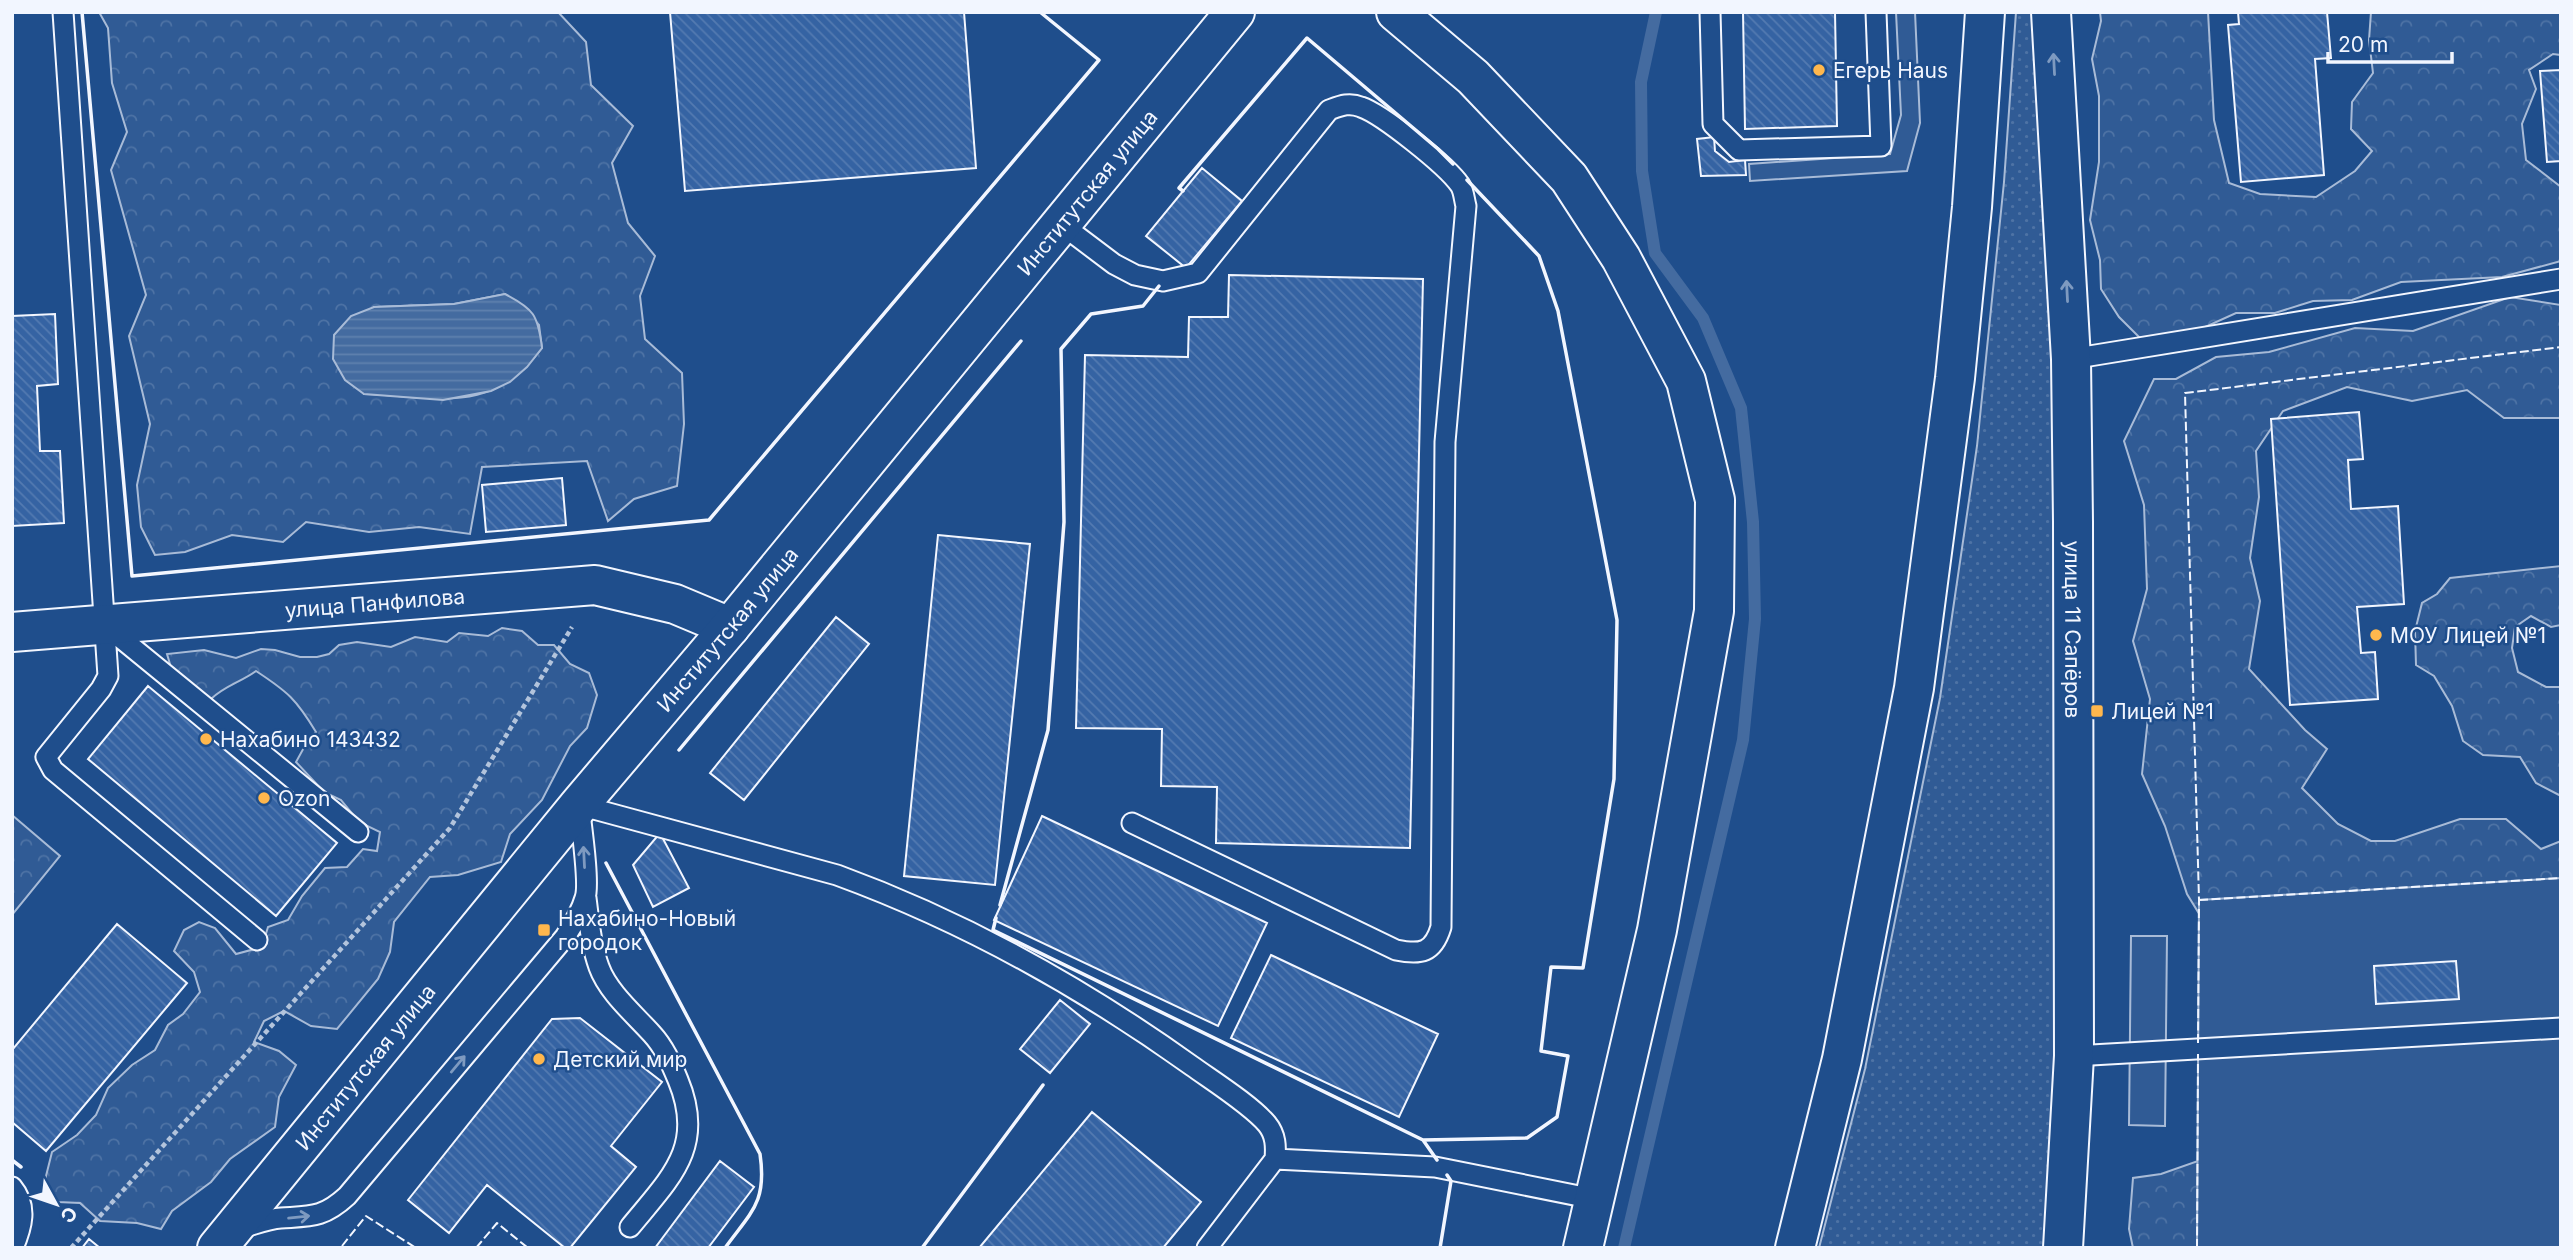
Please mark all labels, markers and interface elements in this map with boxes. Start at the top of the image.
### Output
scale bar [2328,21,2452,65]
text: 20 m [2338,32,2388,57]
one-way arrow [2047,53,2060,75]
place label: Егерь Haus [1833,58,1948,83]
marker: Егерь Haus [1811,62,1827,78]
street label: Институтская улица [1012,104,1162,280]
one-way arrow [2060,280,2073,303]
street label: улица 11 Сапёров [2061,541,2086,718]
street label: Институтская улица [651,542,803,717]
street label: улица Панфилова [284,583,466,622]
place label: МОУ Лицей №1 [2390,623,2546,648]
marker: МОУ Лицей №1 [2368,627,2384,643]
place label: Лицей №1 [2111,699,2214,724]
marker: Лицей №1 [2089,703,2105,719]
place label: Нахабино 143432 [220,727,401,752]
marker: Нахабино 143432 [198,731,214,747]
place label: Ozon [278,786,330,811]
marker: Ozon [256,790,272,806]
one-way arrow [578,846,591,869]
place label: Нахабино-Новый городок [558,906,736,955]
marker: Нахабино-Новый городок [536,922,552,938]
street label: Институтская улица [290,979,440,1155]
place label: Детский мир [553,1047,687,1072]
marker: Детский мир [531,1051,547,1067]
one-way arrow [450,1056,466,1074]
north arrow [21,1169,91,1239]
text: С [55,1202,82,1227]
one-way arrow [287,1211,309,1224]

